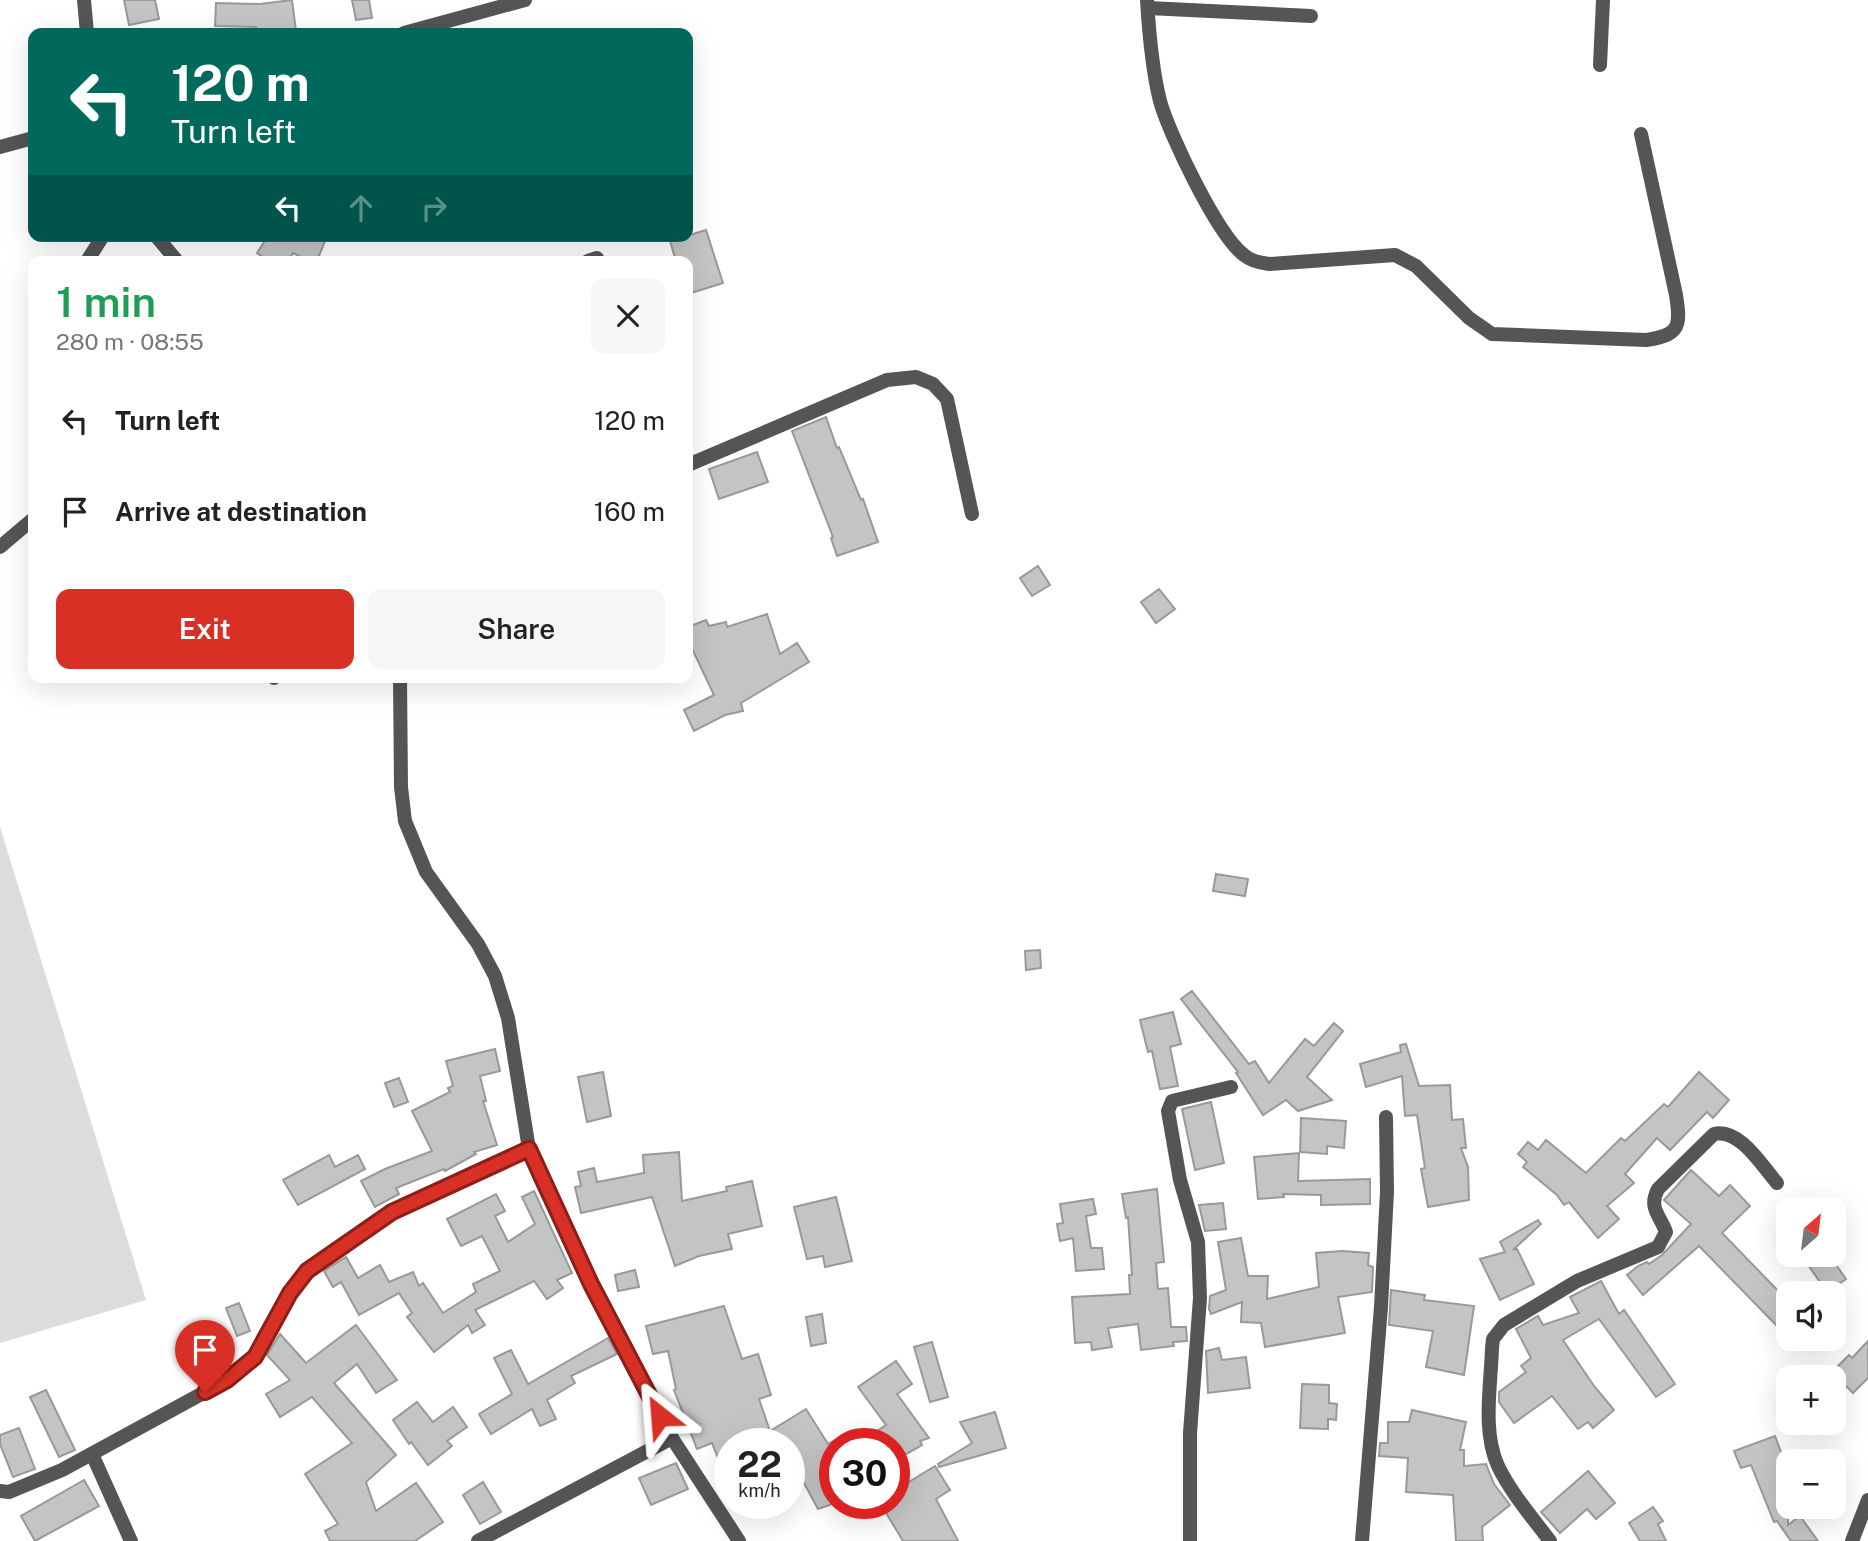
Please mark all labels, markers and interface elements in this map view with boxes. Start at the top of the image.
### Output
text: 120 m [171,54,310,112]
icon: left [56,56,147,147]
text: Turn left [171,113,296,150]
icon: left [269,189,307,227]
icon: ahead [342,189,380,227]
icon: right [415,189,453,227]
text: 1 min [56,277,156,326]
button: close [591,279,665,353]
text: 280 m · 08:55 [56,328,204,355]
icon: left [56,402,94,440]
text: Turn left [115,405,220,436]
text: 120 m [594,405,665,436]
icon: arrive [56,493,94,531]
text: Arrive at destination [115,496,367,527]
text: 160 m [594,496,665,527]
button: Exit [56,589,354,669]
button: Share [368,589,665,669]
north arrow [1776,1197,1846,1267]
map controls [1776,1197,1846,1519]
button: sound [1776,1281,1846,1351]
pin [175,1320,235,1392]
icon: arrive [186,1331,224,1369]
button: + [1776,1365,1846,1435]
position arrow [623,1379,697,1453]
speed limit sign: 30 [819,1428,910,1519]
text: 22 [737,1444,782,1485]
button: − [1776,1449,1846,1519]
text: km/h [738,1480,781,1501]

